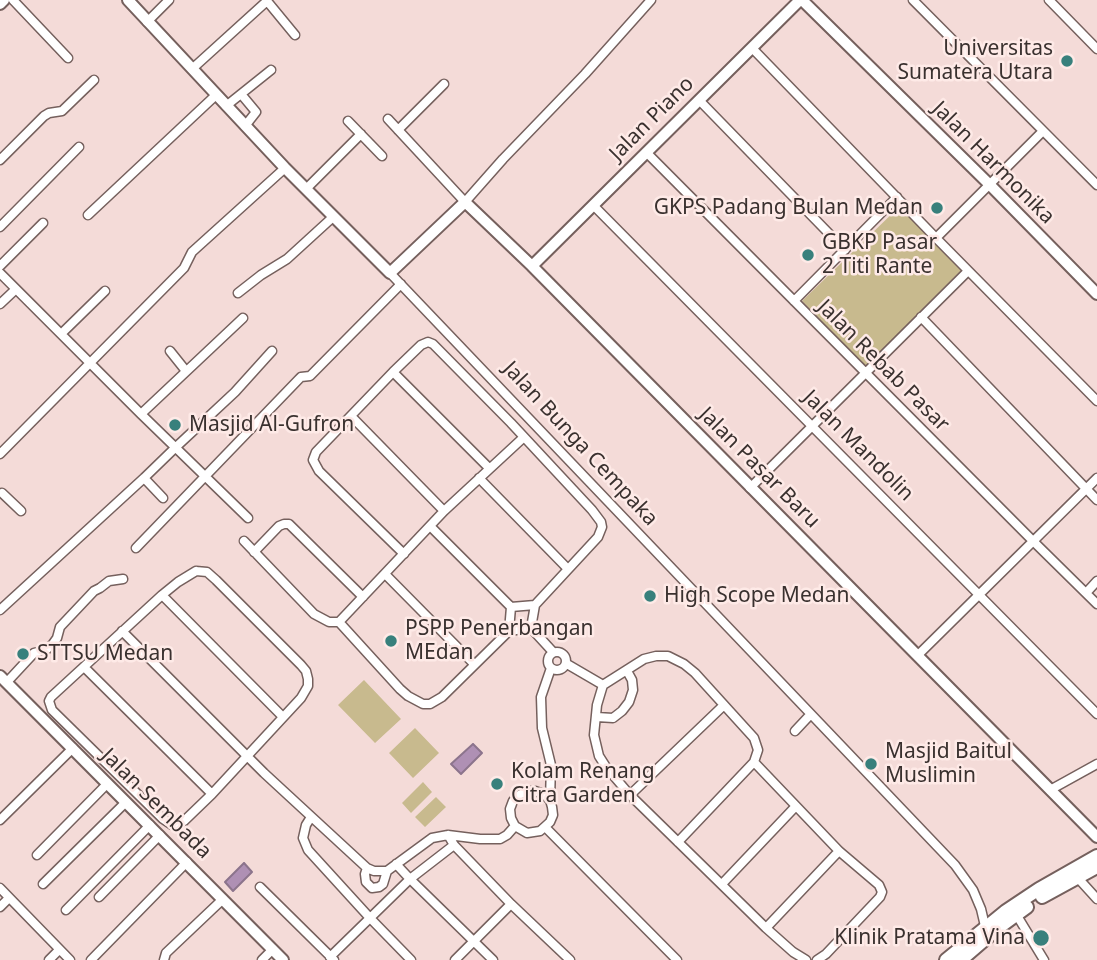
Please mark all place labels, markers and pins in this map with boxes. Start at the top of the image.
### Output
place label: Universitas Sumatera Utara [897,36,1053,86]
marker: Universitas Sumatera Utara [1059,53,1075,69]
place label: GKPS Padang Bulan Medan [654,195,923,221]
marker: GKPS Padang Bulan Medan [929,200,945,216]
place label: GBKP Pasar 2 Titi Rante [822,230,937,280]
marker: GBKP Pasar 2 Titi Rante [800,247,816,263]
place label: Masjid Al-Gufron [189,412,354,438]
marker: Masjid Al-Gufron [167,417,183,433]
place label: High Scope Medan [664,583,849,609]
marker: High Scope Medan [642,588,658,604]
place label: PSPP Penerbangan MEdan [405,616,593,666]
marker: PSPP Penerbangan MEdan [383,633,399,649]
place label: STTSU Medan [37,641,173,667]
marker: STTSU Medan [15,646,31,662]
place label: Masjid Baitul Muslimin [885,739,1012,789]
marker: Masjid Baitul Muslimin [863,756,879,772]
place label: Kolam Renang Citra Garden [511,759,655,809]
marker: Kolam Renang Citra Garden [489,776,505,792]
place label: Klinik Pratama Vina [834,925,1025,951]
marker: Klinik Pratama Vina [1031,928,1051,948]

